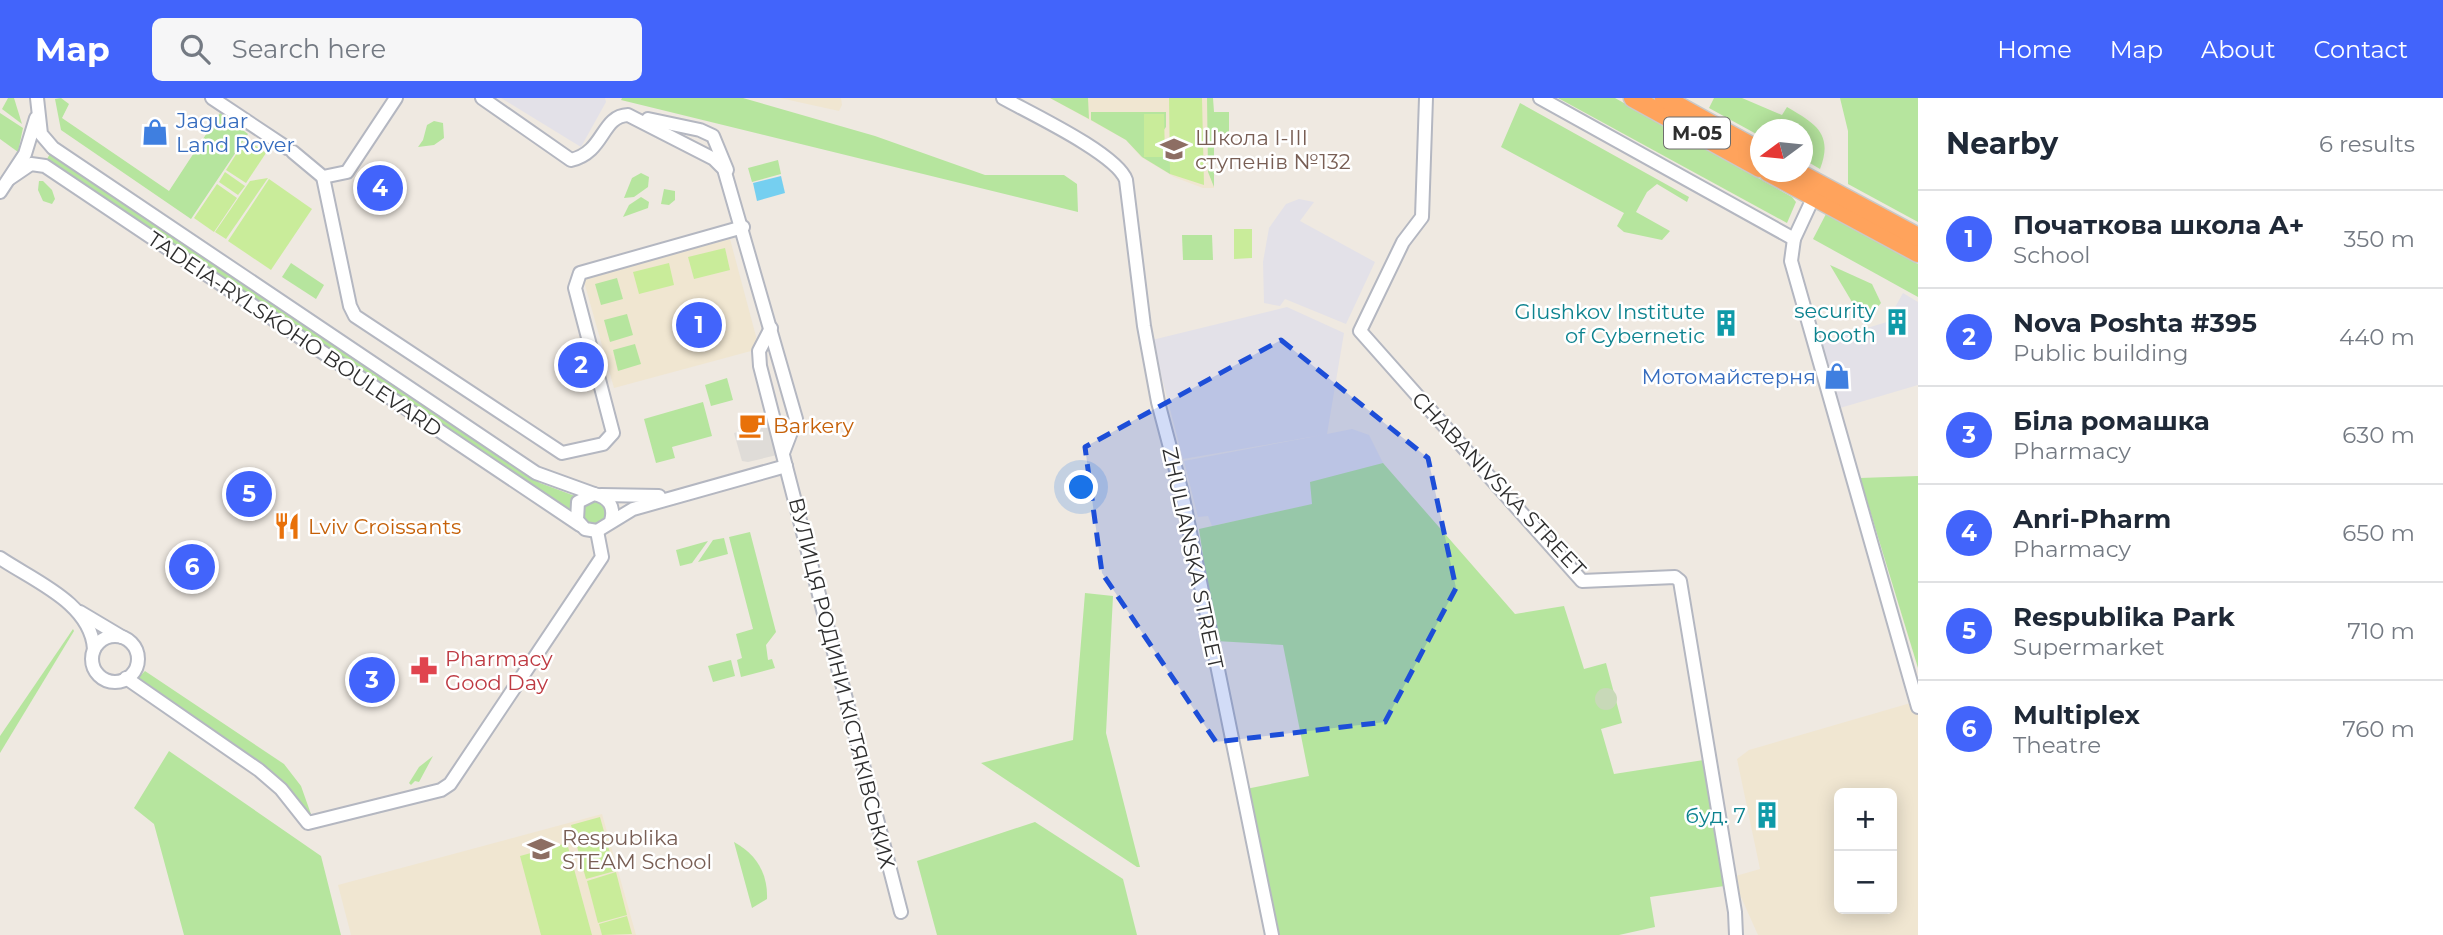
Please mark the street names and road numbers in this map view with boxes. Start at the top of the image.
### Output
road number: М-05 [1664,118,1730,148]
street label: TADEIA-RYLSKOHO BOULEVARD [143,226,447,442]
street label: CHABANIVSKA STREET [1407,387,1591,581]
street label: ZHULIANSKA STREET [1157,445,1229,671]
street label: ВУЛИЦЯ РОДИНИ КІСТЯКІВСЬКИХ [784,495,900,872]

